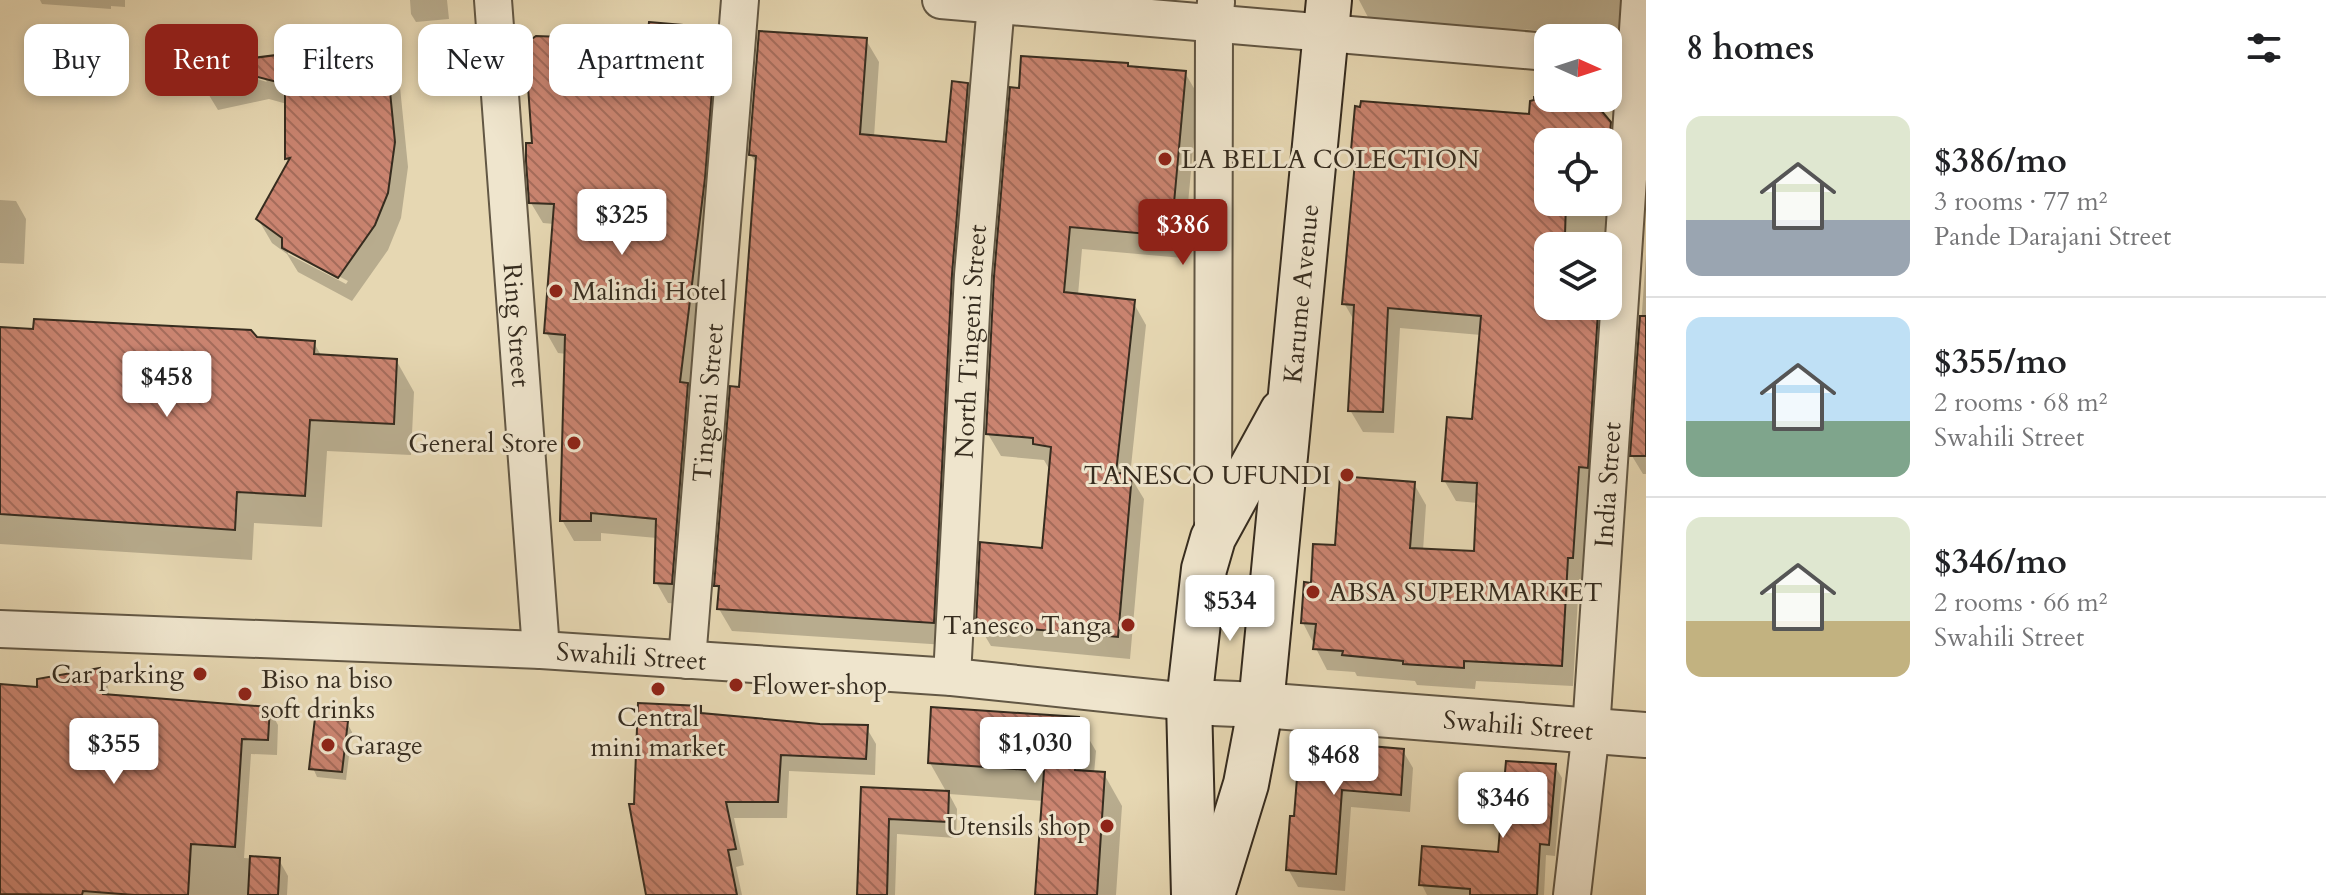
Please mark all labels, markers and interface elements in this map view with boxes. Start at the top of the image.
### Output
chip: Buy [24,24,129,96]
chip: Rent [145,24,258,96]
chip: Filters [274,24,402,96]
chip: New [418,24,533,96]
chip: Apartment [549,24,732,96]
north arrow [1534,24,1622,112]
map controls [1534,24,1622,320]
text: 8 homes [1686,25,1814,71]
icon: filters [2242,26,2286,70]
button: locate [1534,128,1622,216]
text: $386/mo [1934,138,2067,184]
place label: LA BELLA COLECTION [1181,142,1479,177]
icon: home [1750,148,1846,244]
marker: LA BELLA COLECTION [1156,150,1174,168]
text: 3 rooms · 77 m² [1934,184,2107,219]
pin: $325 [575,189,669,257]
text: $325 [595,197,649,232]
pin: $386 [1136,199,1230,267]
street label: Karume Avenue [1275,202,1327,384]
text: $386 [1156,207,1210,242]
text: Pande Darajani Street [1934,219,2171,254]
street label: North Tingeni Street [946,223,995,459]
button: layers [1534,232,1622,320]
street label: Ring Street [494,262,539,388]
place label: Malindi Hotel [572,274,727,309]
marker: Malindi Hotel [547,282,565,300]
street label: Tingeni Street [684,322,732,484]
text: $355/mo [1934,339,2067,385]
icon: home [1750,349,1846,445]
pin: $458 [120,351,214,419]
text: $458 [140,359,194,394]
text: 2 rooms · 68 m² [1934,385,2107,420]
text: Swahili Street [1934,420,2084,455]
street label: India Street [1586,421,1630,549]
place label: General Store [408,426,558,461]
marker: General Store [565,434,583,452]
place label: TANESCO UFUNDI [1083,458,1331,493]
marker: TANESCO UFUNDI [1338,466,1356,484]
text: $346/mo [1934,539,2067,585]
icon: home [1750,549,1846,645]
pin: $534 [1183,575,1277,643]
place label: ABSA SUPERMARKET [1329,575,1603,610]
text: $534 [1203,583,1257,618]
marker: ABSA SUPERMARKET [1304,583,1322,601]
text: 2 rooms · 66 m² [1934,585,2107,620]
place label: Tanesco Tanga [943,608,1112,643]
marker: Tanesco Tanga [1119,616,1137,634]
text: Swahili Street [1934,620,2084,655]
street label: Swahili Street [555,634,707,679]
place label: Car parking [51,657,184,692]
place label: Biso na biso soft drinks [261,662,393,727]
marker: Car parking [191,665,209,683]
place label: Flower shop [752,668,887,703]
marker: Flower shop [727,676,745,694]
marker: Central mini market [649,680,667,698]
marker: Biso na biso soft drinks [236,685,254,703]
place label: Central mini market [590,700,726,765]
street label: Swahili Street [1442,702,1594,749]
pin: $1,030 [970,717,1100,785]
pin: $355 [67,718,161,786]
text: $1,030 [998,725,1072,760]
text: $355 [87,726,141,761]
place label: Garage [344,728,423,763]
pin: $468 [1287,729,1381,797]
marker: Garage [319,736,337,754]
text: $468 [1307,737,1361,772]
pin: $346 [1456,772,1550,840]
text: $346 [1476,780,1530,815]
place label: Utensils shop [946,809,1091,844]
marker: Utensils shop [1098,817,1116,835]

